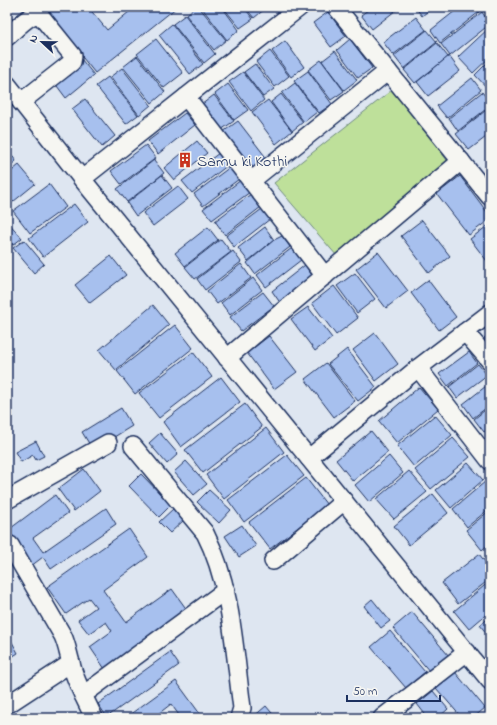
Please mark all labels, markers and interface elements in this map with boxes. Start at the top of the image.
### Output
north arrow [22,22,62,62]
text: N [25,32,42,45]
place label: Samu ki Kothi [197,150,287,174]
building icon: Samu ki Kothi [176,151,194,169]
scale bar [347,677,440,703]
text: 50 m [353,683,377,701]

